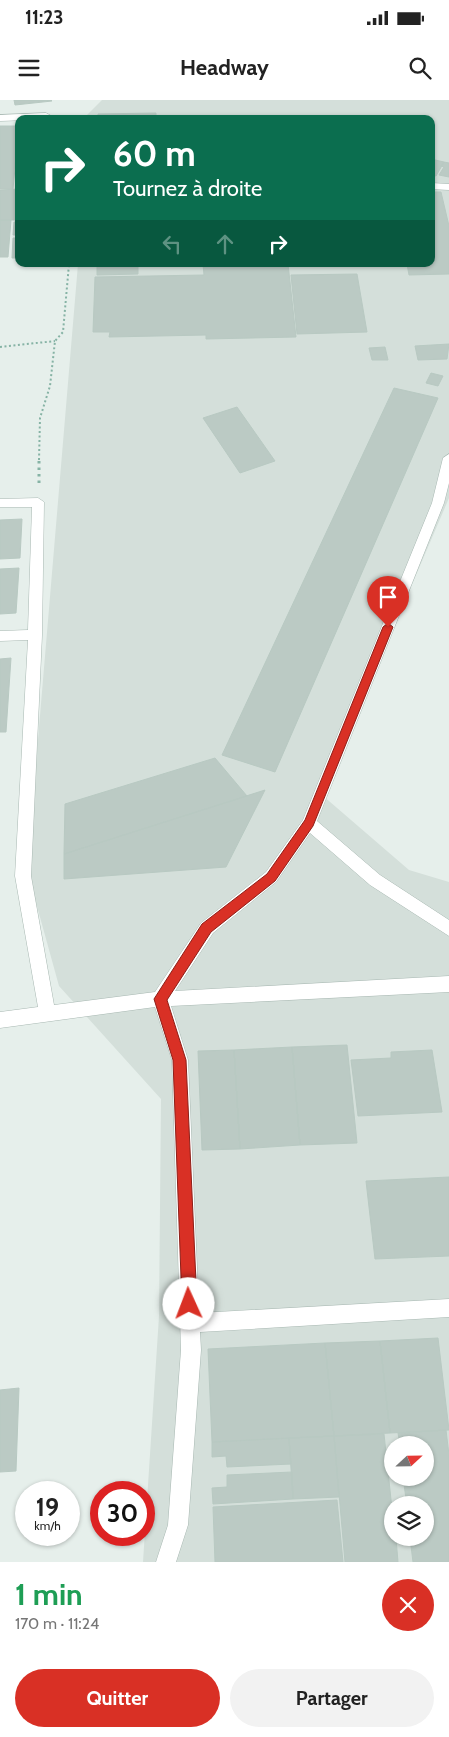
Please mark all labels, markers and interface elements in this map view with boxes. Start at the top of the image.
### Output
text: 11:23 [25,6,64,29]
icon: menu [15,54,43,82]
text: Headway [180,54,269,81]
icon: search [406,54,434,82]
text: 60 m [113,132,196,175]
icon: right [30,135,95,200]
text: Tournez à droite [113,175,262,202]
icon: left [158,230,186,258]
icon: ahead [211,230,239,258]
icon: right [264,230,292,258]
pin [367,576,409,627]
icon: arrive [374,583,402,611]
position arrow [162,1277,214,1329]
north arrow [384,1436,434,1486]
map controls [384,1436,434,1546]
speed limit sign: 30 [90,1481,155,1546]
text: 19 [36,1492,59,1522]
button: layers [384,1496,434,1546]
text: km/h [34,1518,61,1533]
text: 1 min [15,1576,83,1613]
button: close [382,1579,434,1631]
text: 170 m · 11:24 [15,1614,99,1633]
button: Quitter [15,1669,220,1727]
button: Partager [230,1669,434,1727]

